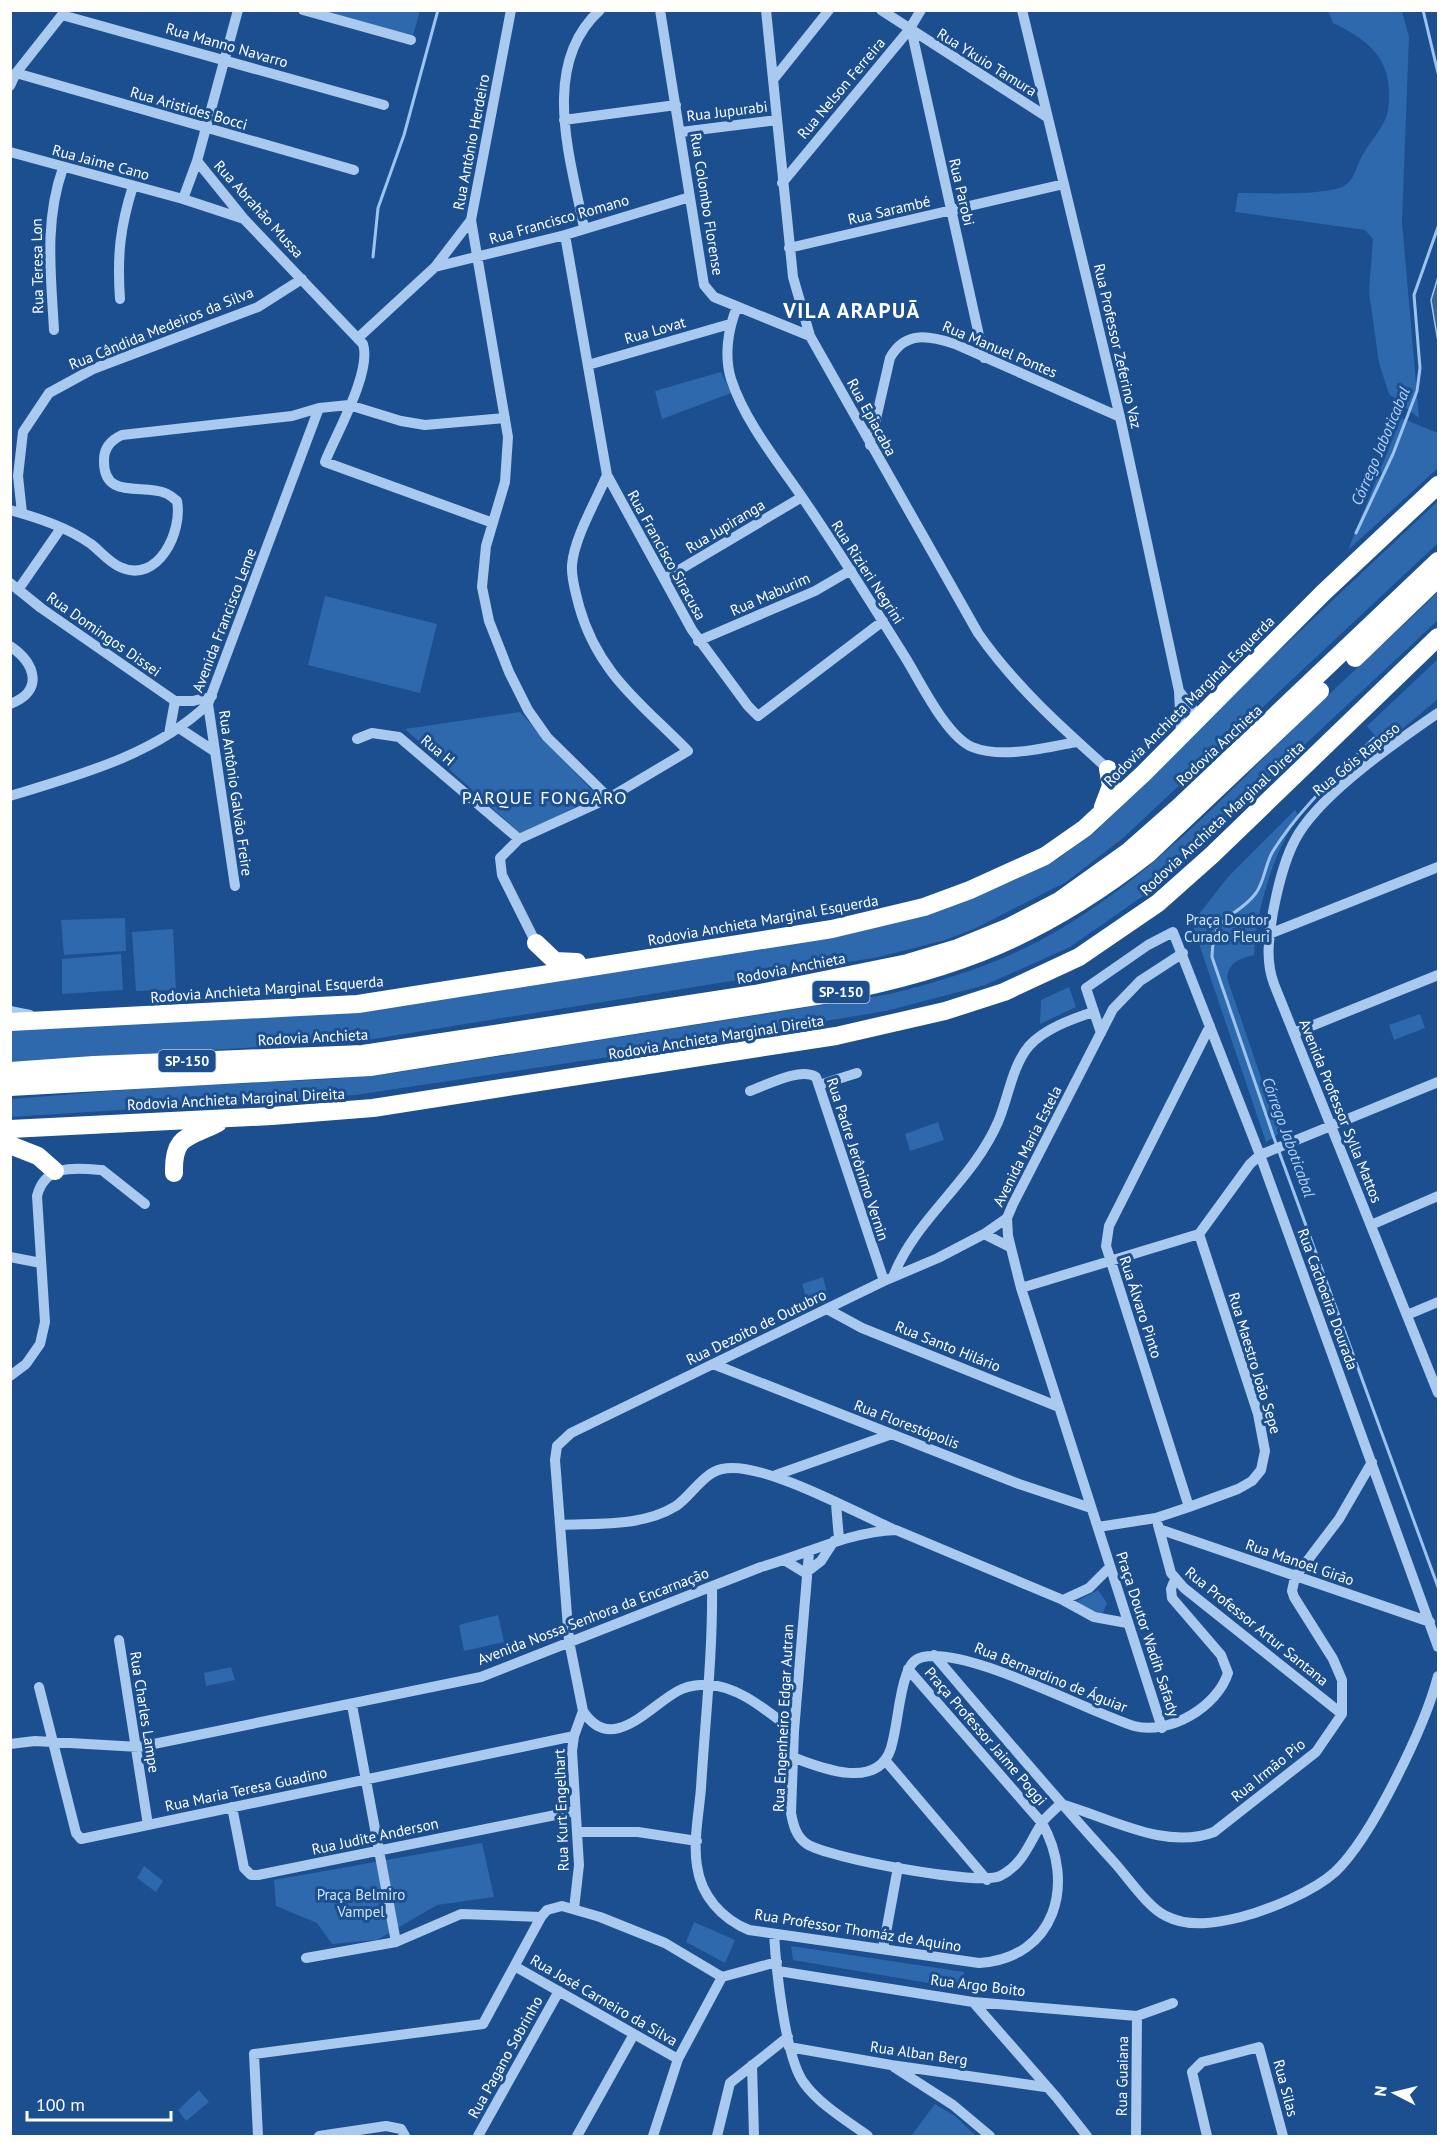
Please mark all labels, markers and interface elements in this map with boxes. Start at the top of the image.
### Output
street label: Rua Manno Navarro [164,18,290,72]
street label: Rua Ykuio Tamura [934,24,1040,100]
street label: Rua Nelson Ferreira [793,33,889,143]
street label: Rua Antônio Herdeiro [449,73,493,211]
street label: Rua Aristides Bocci [128,82,250,134]
street label: Rua Jupurabi [685,97,769,125]
street label: Rua Colombo Florense [686,131,728,277]
street label: Rua Jaime Cano [50,140,152,184]
street label: Rua Abrahão Mussa [210,156,308,262]
street label: Rua Parobi [945,156,979,228]
street label: Rua Francisco Romano [487,190,631,248]
street label: Rua Sarambé [846,191,932,229]
street label: Rua Teresa Lon [27,218,47,314]
street label: Rua Professor Zeferino Vaz [1090,262,1146,430]
street label: Rua Cândida Medeiros da Silva [66,282,256,374]
district label: VILA ARAPUÃ [782,297,921,324]
street label: Rua Lovat [622,312,688,348]
street label: Rua Manuel Pontes [940,316,1060,382]
street label: Rua Epiacaba [843,375,901,459]
water label: Córrego Jaboticabal [1346,383,1414,508]
street label: Rua Francisco Siracusa [623,487,711,623]
street label: Rua Jupiranga [682,495,768,557]
street label: Rua Rizieri Negrini [827,517,909,627]
street label: Avenida Francisco Leme [188,545,260,695]
street label: Rua Maburim [727,568,813,620]
street label: Rua Domingos Dissei [43,587,165,681]
street label: Rodovia Anchieta Marginal Esquerda [1100,612,1278,790]
street label: Rodovia Anchieta [1172,701,1266,789]
street label: Rua Antônio Galvão Freire [215,709,257,877]
street label: Rua Góis Raposo [1309,718,1403,800]
street label: Rua H [417,730,459,770]
street label: Rodovia Anchieta Marginal Direita [1136,737,1308,899]
district label: PARQUE FONGARO [462,786,628,809]
street label: Rodovia Anchieta Marginal Esquerda [646,890,880,950]
park label: Praça Doutor Curado Fleuri [1184,910,1270,946]
street label: Rodovia Anchieta [735,948,847,988]
street label: Rodovia Anchieta Marginal Esquerda [150,971,384,1007]
road number: SP-150 [812,981,870,1003]
street label: Rodovia Anchieta Marginal Direita [607,1011,825,1063]
street label: Avenida Professor Sylla Mattos [1295,1016,1387,1206]
street label: Rodovia Anchieta [257,1025,369,1049]
road number: SP-150 [158,1050,216,1072]
water label: Córrego Jaboticabal [1258,1074,1320,1200]
street label: Rua Padre Jerônimo Vernin [823,1075,893,1243]
street label: Avenida Maria Estela [988,1082,1066,1210]
street label: Rodovia Anchieta Marginal Direita [127,1084,345,1114]
street label: Rua Cachoeira Dourada [1294,1226,1362,1372]
street label: Rua Álvaro Pinto [1116,1253,1166,1361]
street label: Rua Dezoito de Outubro [683,1285,829,1369]
street label: Rua Maestro João Sepe [1224,1290,1286,1436]
street label: Rua Santo Hilário [893,1316,1003,1376]
street label: Rua Florestópolis [852,1395,962,1453]
street label: Rua Manoel Girão [1243,1535,1357,1589]
street label: Praça Doutor Wadih Safady [1112,1549,1184,1719]
street label: Rua Professor Artur Santana [1181,1562,1333,1690]
street label: Avenida Nossa Senhora da Encarnação [475,1563,711,1669]
street label: Rua Engenheiro Edgar Autran [769,1623,797,1813]
street label: Rua Bernardino de Águiar [972,1638,1130,1716]
street label: Rua Charles Lampe [126,1650,164,1774]
street label: Praça Professor Jaime Poggi [921,1663,1051,1809]
street label: Rua Irmão Pio [1227,1734,1309,1806]
street label: Rua Kurt Engelhart [549,1749,573,1871]
street label: Rua Maria Teresa Guadino [163,1763,329,1815]
street label: Rua Judite Anderson [310,1813,440,1859]
park label: Praça Belmiro Vampel [317,1885,405,1921]
street label: Rua Professor Thomáz de Aquino [753,1904,963,1956]
street label: Rua José Carneiro da Silva [527,1950,681,2050]
street label: Rua Argo Boito [929,1970,1027,2000]
street label: Rua Pagano Sobrinho [463,1992,547,2122]
street label: Rua Guaiana [1112,2036,1132,2116]
street label: Rua Alban Berg [869,2037,969,2069]
street label: Rua Silas [1269,2057,1303,2119]
north arrow [1365,2063,1425,2123]
scale bar [27,2084,171,2122]
text: N [1370,2085,1391,2098]
text: 100 m [36,2093,85,2116]

